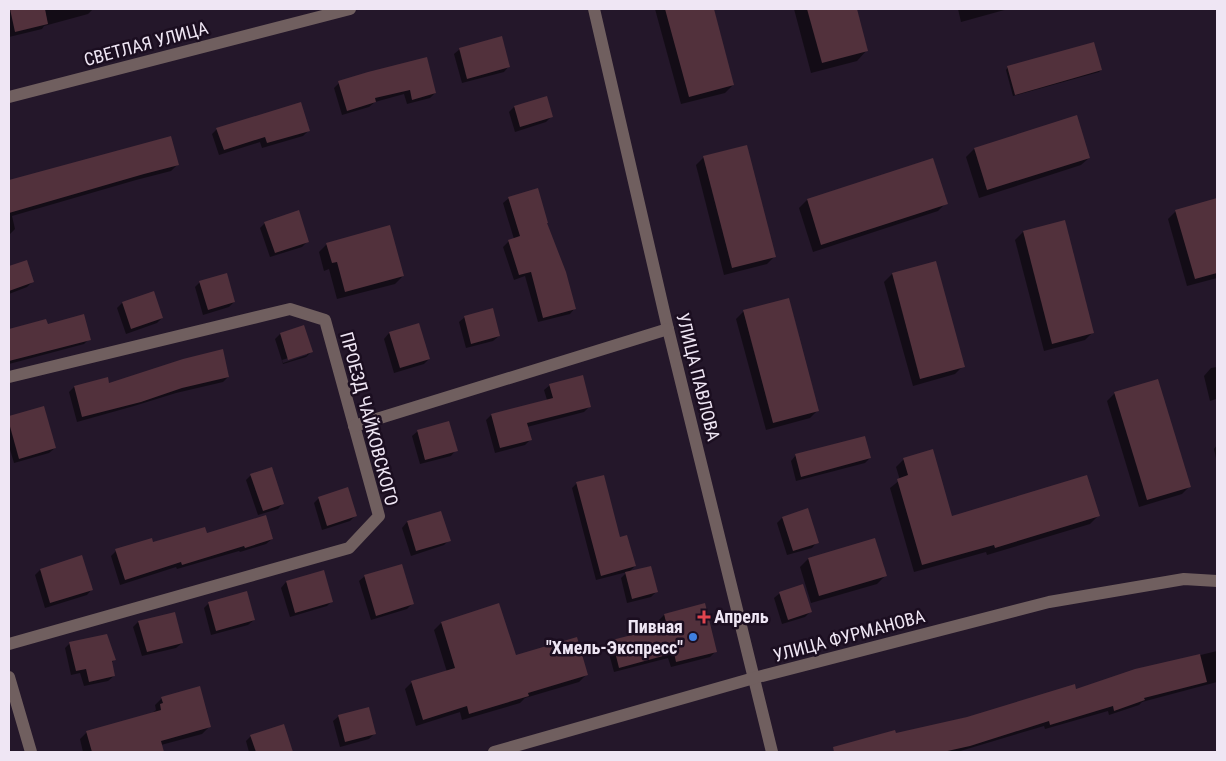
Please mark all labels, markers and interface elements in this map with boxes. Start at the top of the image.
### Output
street label: СВЕТЛАЯ УЛИЦА [82,17,211,70]
street label: УЛИЦА ПАВЛОВА [672,311,725,444]
street label: ПРОЕЗД ЧАЙКОВСКОГО [336,330,403,508]
street label: УЛИЦА ФУРМАНОВА [771,605,928,666]
place label: Апрель [714,606,769,627]
marker: Апрель [698,611,710,623]
place label: Пивная "Хмель-Экспресс" [546,616,683,658]
marker: Пивная "Хмель-Экспресс" [687,631,699,643]

